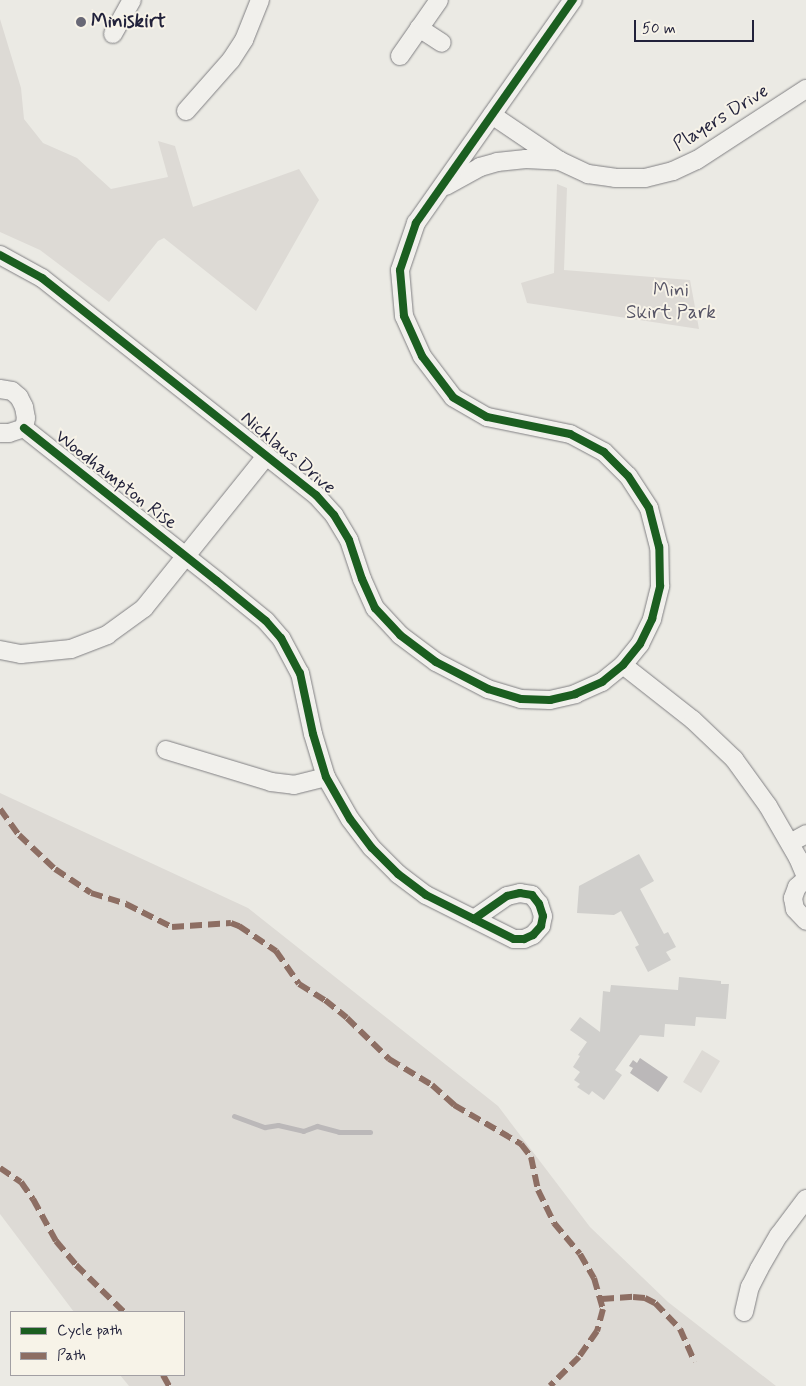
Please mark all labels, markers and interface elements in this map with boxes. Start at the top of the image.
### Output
scale bar [636,10,756,42]
place label: Miniskirt [91,11,166,33]
marker: Miniskirt [75,16,87,28]
text: 50 m [642,19,676,39]
street label: Players Drive [670,80,772,156]
park label: Mini Skirt Park [627,280,715,324]
street label: Nicklaus Drive [237,407,339,499]
street label: Woodhampton Rise [50,425,182,535]
legend [10,1311,185,1376]
text: Cycle path [57,1321,122,1341]
text: Path [57,1346,86,1366]

